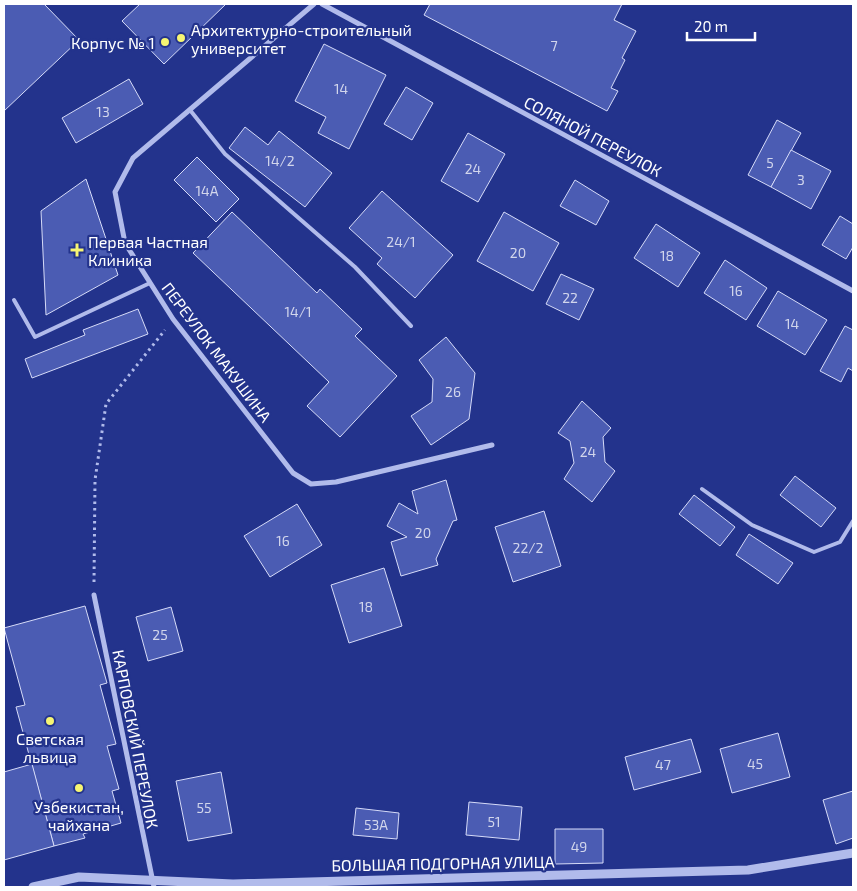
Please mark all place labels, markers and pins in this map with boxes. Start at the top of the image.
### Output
place label: Архитектурно-строительный университет [191,20,412,58]
marker: Архитектурно-строительный университет [175,32,187,44]
place label: Корпус № 1 [71,33,155,53]
marker: Корпус № 1 [159,36,171,48]
place label: Первая Частная Клиника [88,232,208,269]
marker: Первая Частная Клиника [70,243,84,257]
marker: Светская львица [44,715,56,727]
place label: Светская львица [16,729,84,766]
marker: Узбекистан, чайхана [73,782,85,794]
place label: Узбекистан, чайхана [34,797,124,834]

